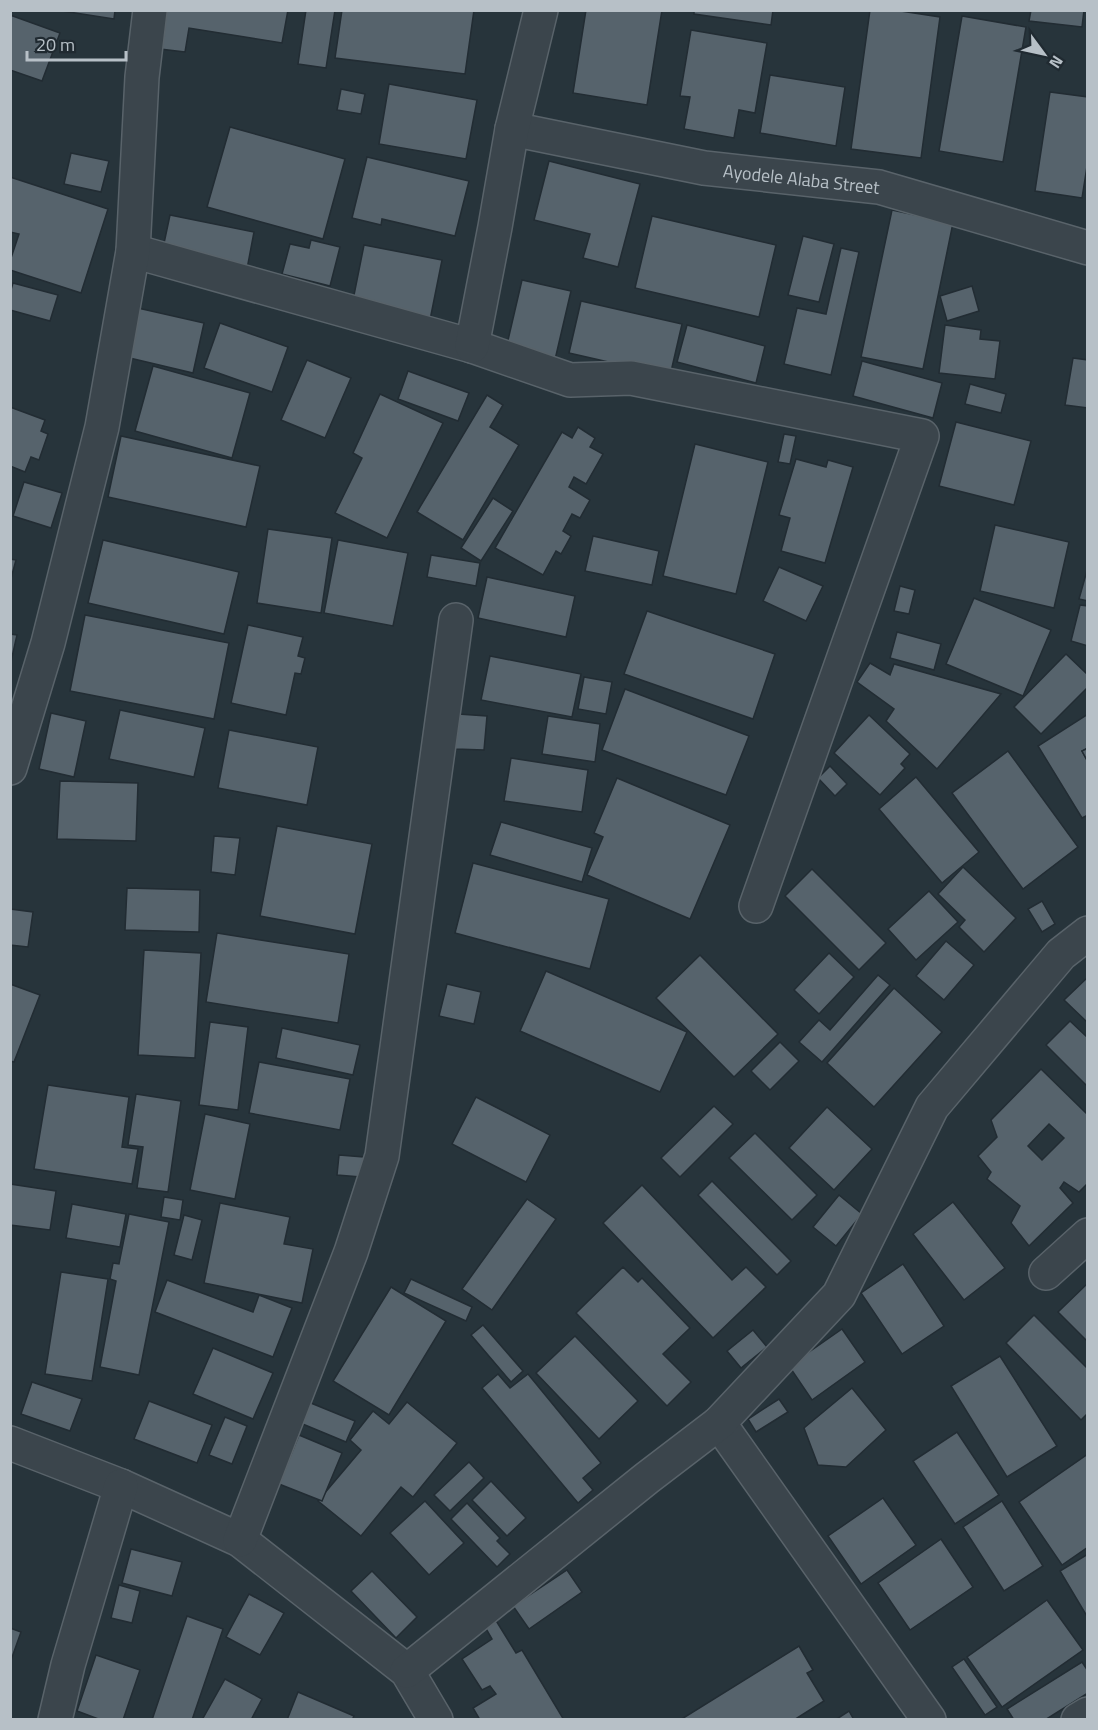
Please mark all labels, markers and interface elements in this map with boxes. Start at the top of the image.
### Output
scale bar [27,24,126,62]
north arrow [1014,24,1074,84]
text: 20 m [36,31,75,58]
text: N [1043,51,1070,73]
street label: Ayodele Alaba Street [722,157,882,201]

